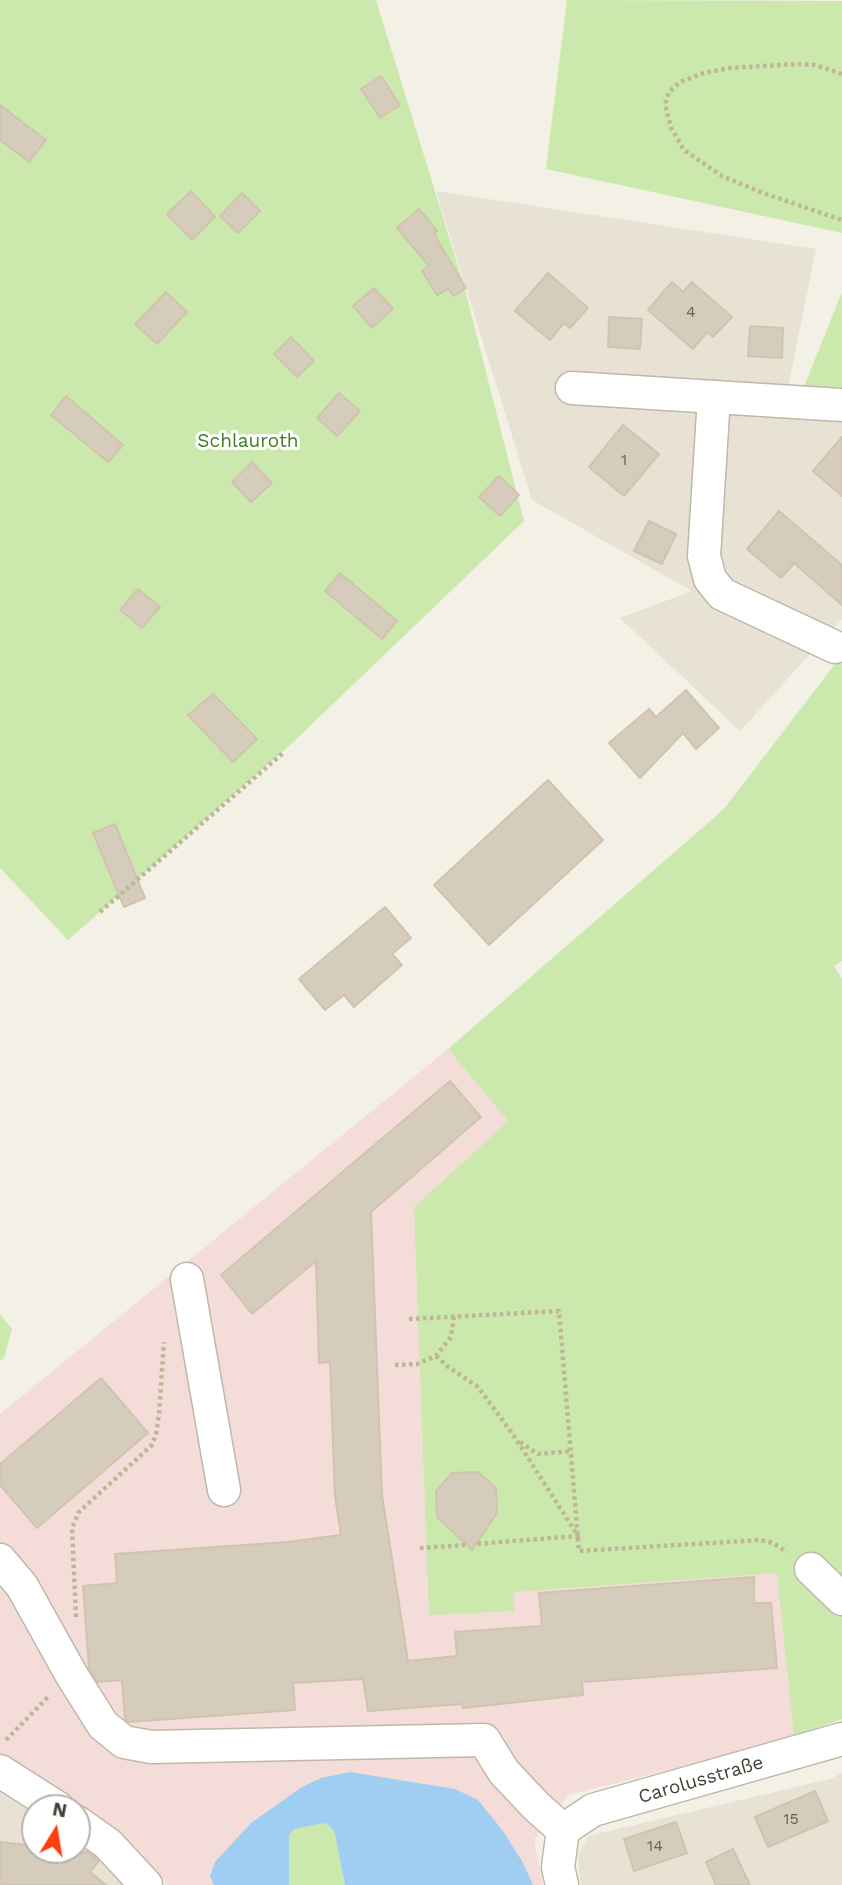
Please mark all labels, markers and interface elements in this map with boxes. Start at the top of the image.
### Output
house number: 4 [686,302,696,322]
park label: Schlauroth [197,430,299,452]
house number: 1 [621,450,627,470]
street label: Carolusstraße [636,1751,766,1809]
north arrow [21,1794,91,1864]
text: N [51,1797,69,1822]
house number: 15 [783,1809,799,1829]
house number: 14 [647,1836,663,1856]

